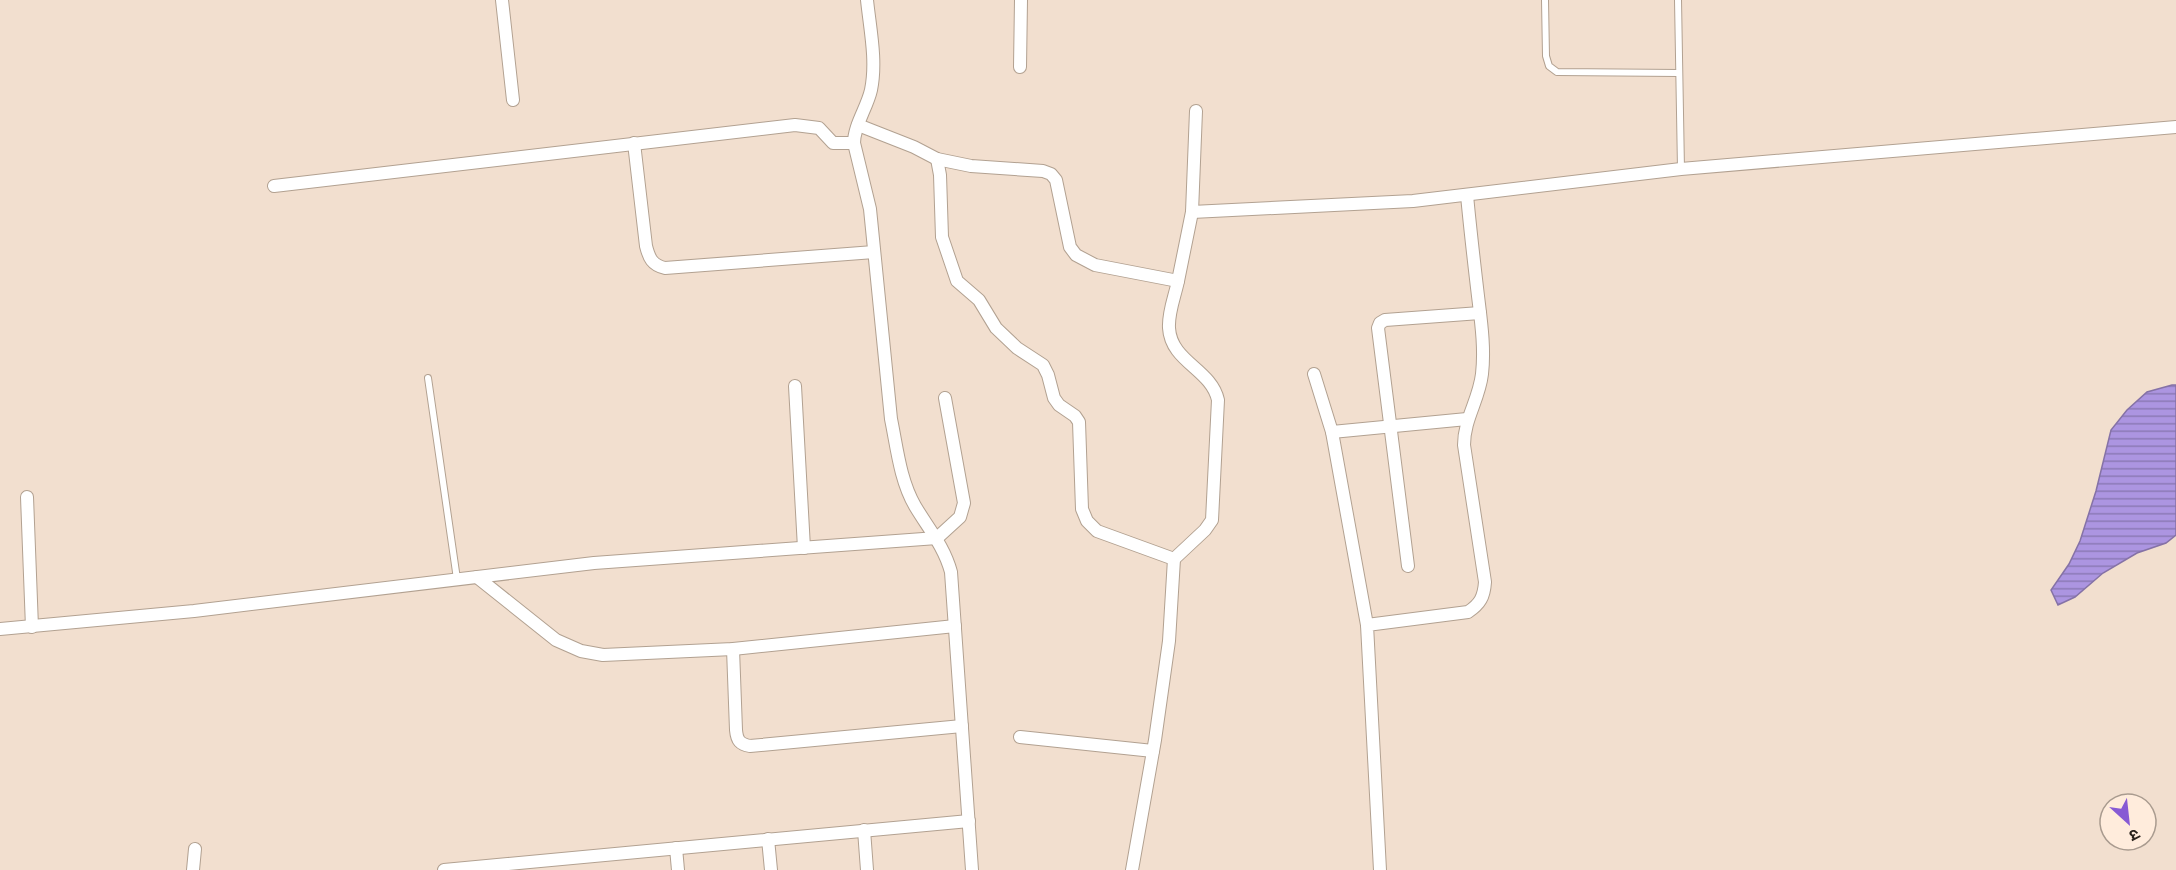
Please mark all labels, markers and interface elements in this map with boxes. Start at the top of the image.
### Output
north arrow [2098,792,2158,852]
text: उ [2126,824,2143,846]

